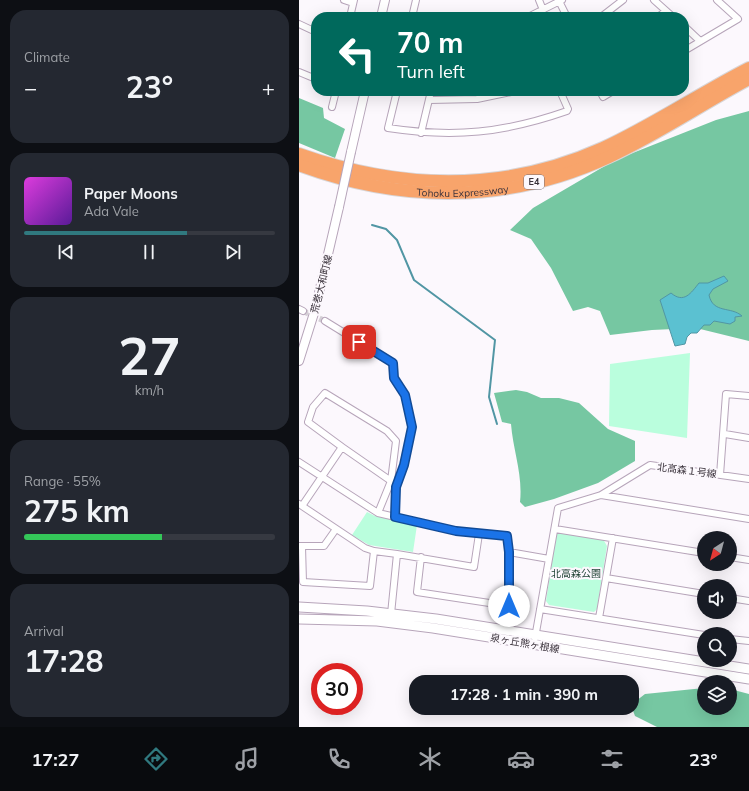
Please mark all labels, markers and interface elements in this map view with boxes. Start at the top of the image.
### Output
text: 70 m [397,25,463,60]
icon: left [331,28,383,80]
text: Climate [24,49,70,65]
text: Turn left [397,60,465,83]
text: 23° [126,68,173,106]
text: − [24,74,37,102]
text: + [262,74,275,102]
road number: E4 [524,175,544,189]
street label: Tohoku Expressway [416,182,510,200]
text: Paper Moons [84,184,178,203]
text: Ada Vale [84,203,139,219]
icon: previous [55,241,77,263]
icon: pause [138,241,160,263]
icon: next [222,241,244,263]
street label: 荒巻大和町線 [308,253,335,315]
text: 27 [118,323,181,388]
pin [342,325,376,359]
icon: arrive [348,331,370,353]
text: km/h [135,382,164,398]
street label: 北高森１号線 [656,460,718,481]
text: Range · 55% [24,473,101,489]
text: 275 km [24,492,130,530]
north arrow [697,531,737,571]
map controls [697,531,737,715]
park label: 北高森公園 [551,567,601,580]
button: sound [697,579,737,619]
position arrow [488,585,530,627]
text: Arrival [24,623,64,639]
button: search [697,627,737,667]
street label: 泉ヶ丘熊ヶ根線 [489,631,561,656]
text: 17:28 [24,642,103,680]
speed limit sign: 30 [311,663,363,715]
button: layers [697,675,737,715]
text: 17:28 · 1 min · 390 m [450,685,598,704]
icon: directions [142,745,170,773]
icon: music [233,745,261,773]
icon: phone [325,745,353,773]
icon: climate [416,745,444,773]
icon: car [507,745,535,773]
icon: filters [598,745,626,773]
text: 17:27 [32,748,79,771]
text: 23° [689,748,717,771]

